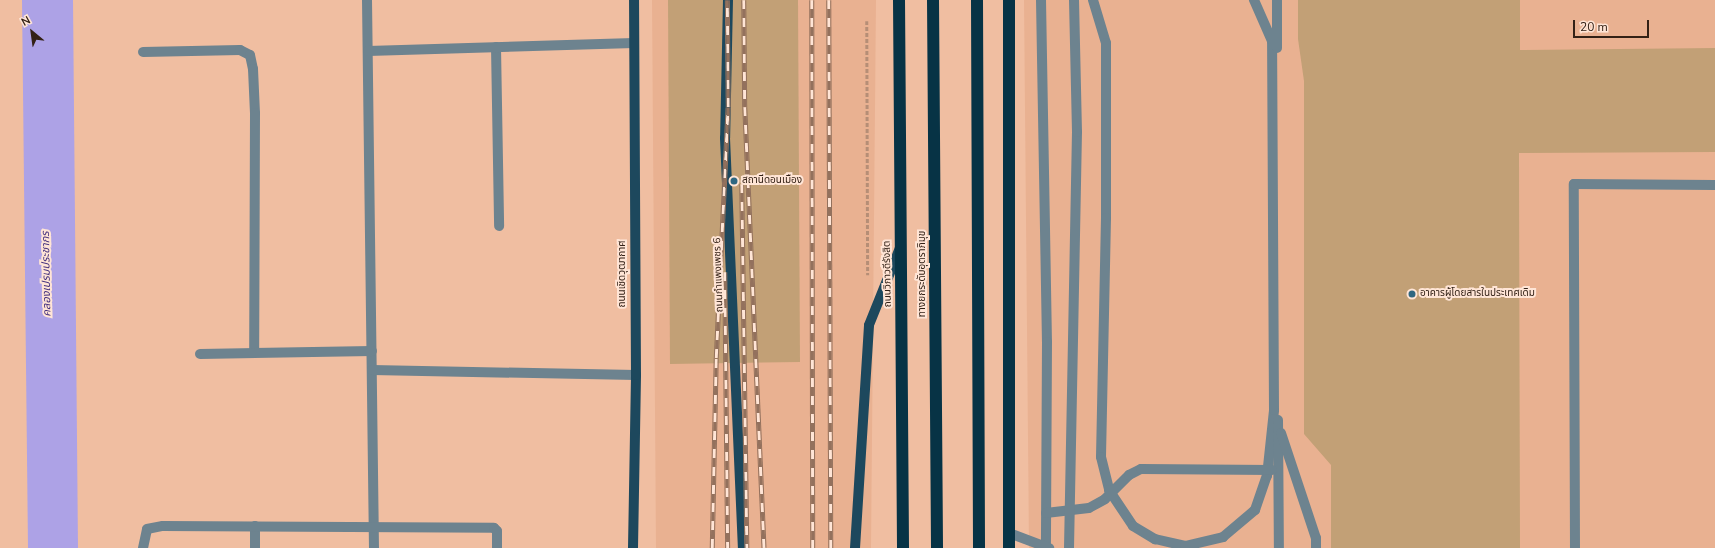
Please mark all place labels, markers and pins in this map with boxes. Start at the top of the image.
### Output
place label: สถานีดอนเมือง [742,175,802,187]
marker: สถานีดอนเมือง [729,176,739,186]
place label: อาคารผู้โดยสารในประเทศเดิม [1420,288,1535,300]
marker: อาคารผู้โดยสารในประเทศเดิม [1407,289,1417,299]

